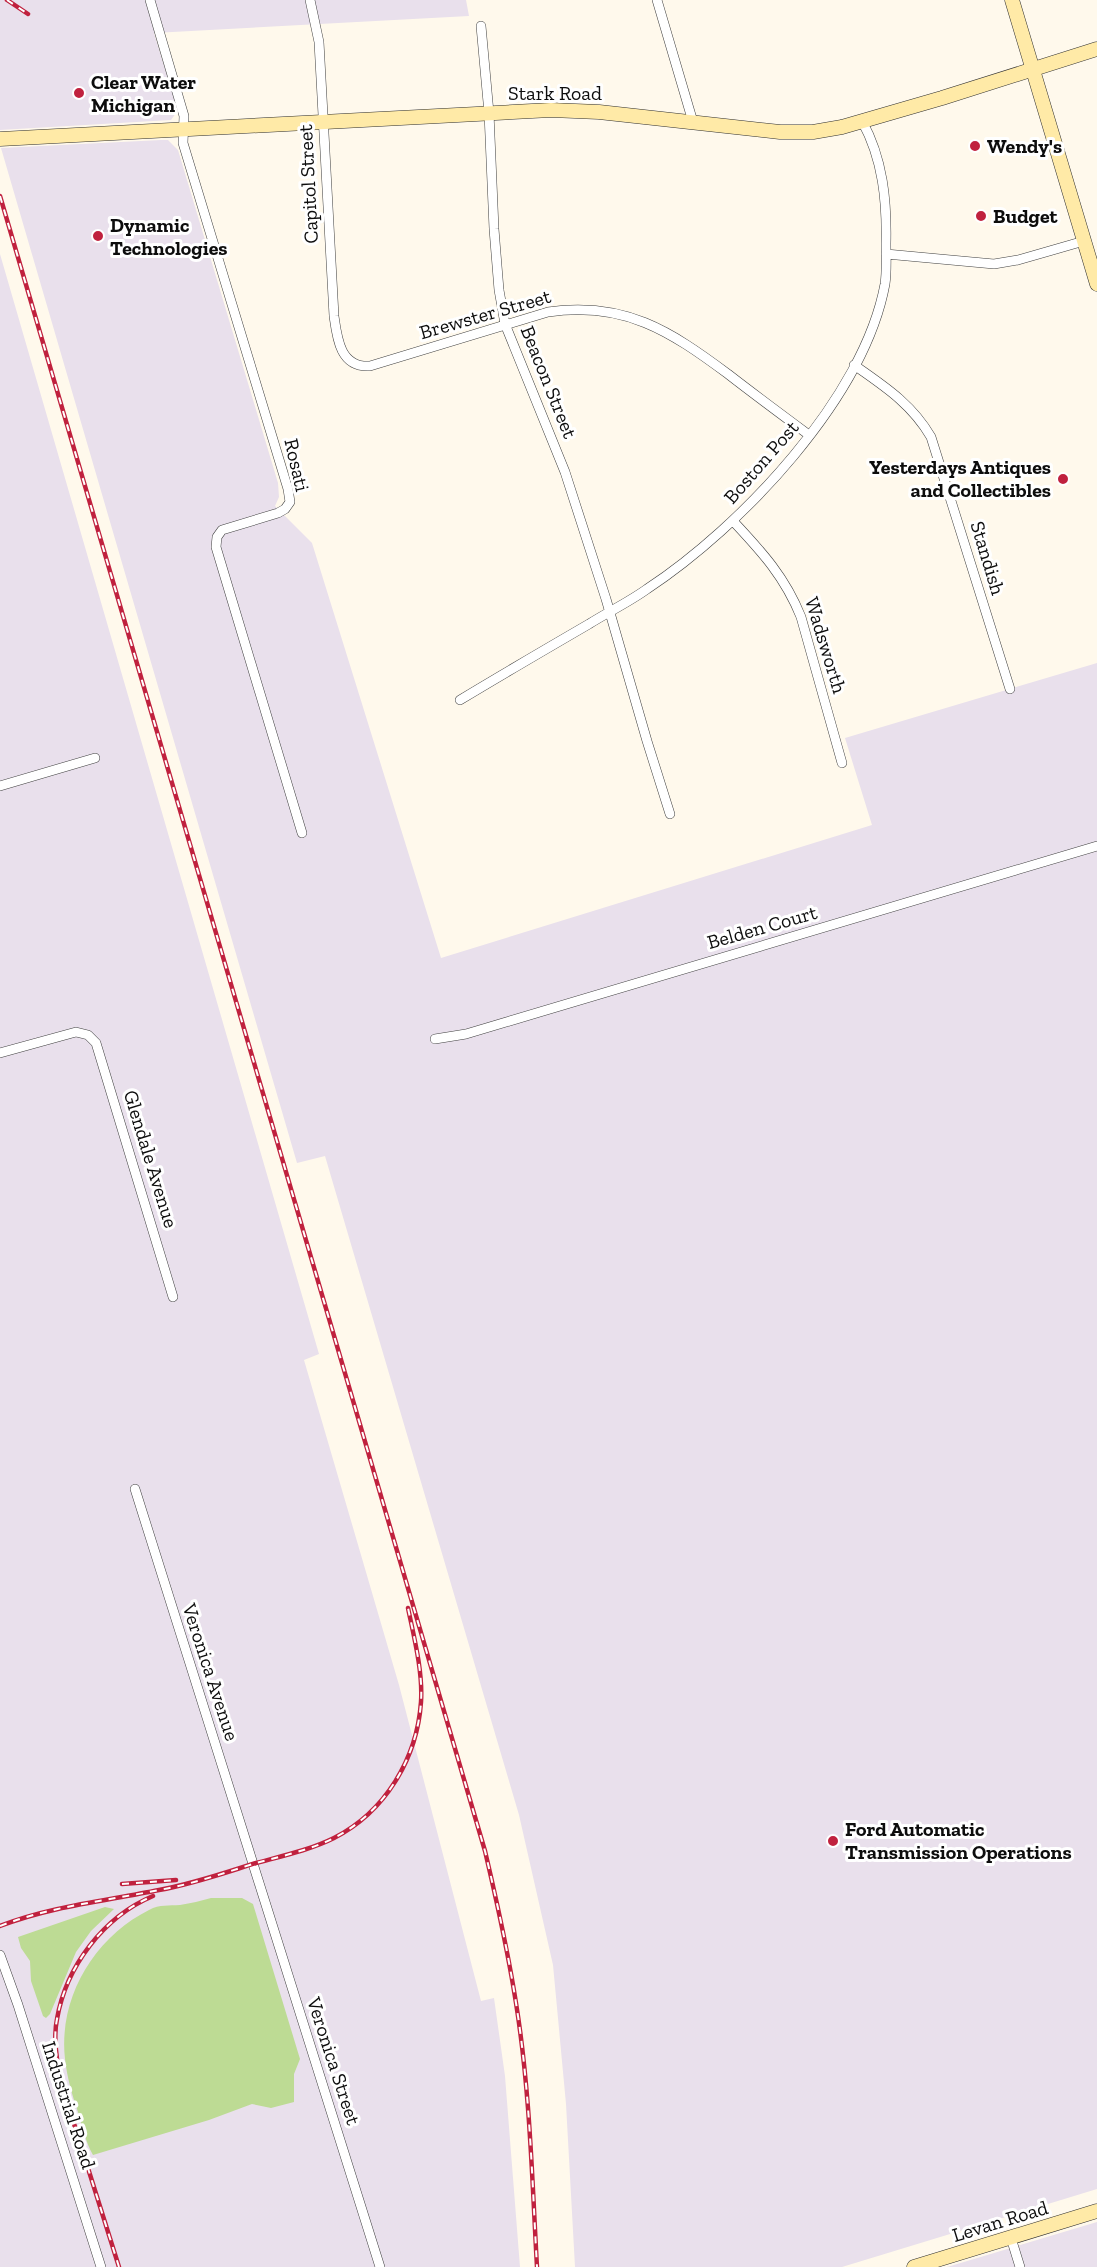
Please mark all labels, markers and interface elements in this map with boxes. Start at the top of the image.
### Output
place label: Clear Water Michigan [91,70,196,117]
street label: Stark Road [508,81,602,105]
marker: Clear Water Michigan [72,86,86,100]
street label: Capitol Street [293,123,323,244]
place label: Wendy's [987,134,1062,158]
marker: Wendy's [968,139,982,153]
place label: Budget [993,204,1059,228]
marker: Budget [974,209,988,223]
place label: Dynamic Technologies [110,213,228,260]
marker: Dynamic Technologies [91,229,105,243]
street label: Brewster Street [416,284,554,344]
street label: Beacon Street [516,322,583,442]
street label: Boston Post [718,415,804,508]
street label: Rosati [279,436,315,494]
place label: Yesterdays Antiques and Collectibles [869,455,1051,502]
marker: Yesterdays Antiques and Collectibles [1056,472,1070,486]
street label: Standish [965,518,1011,598]
street label: Wadsworth [800,594,852,697]
street label: Belden Court [704,900,820,954]
street label: Glendale Avenue [119,1087,183,1231]
street label: Veronica Avenue [177,1599,245,1744]
place label: Ford Automatic Transmission Operations [845,1817,1072,1864]
marker: Ford Automatic Transmission Operations [826,1834,840,1848]
street label: Veronica Street [302,1993,366,2128]
street label: Industrial Road [37,2038,101,2172]
street label: Levan Road [949,2195,1051,2247]

